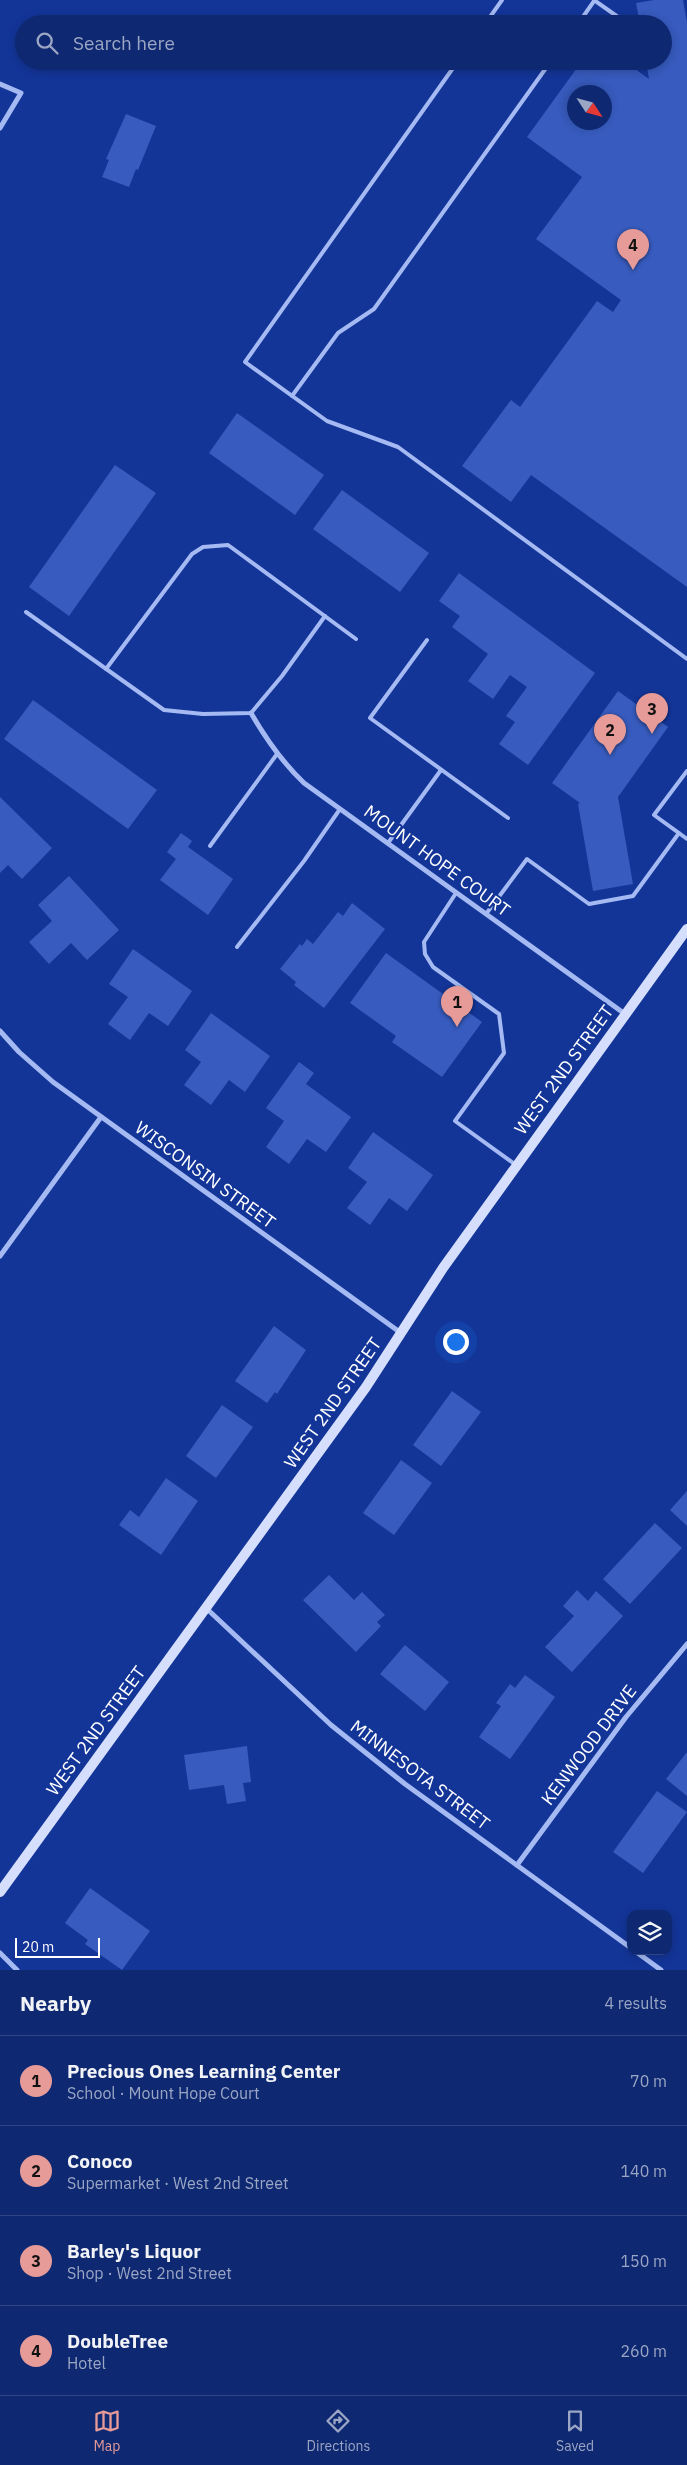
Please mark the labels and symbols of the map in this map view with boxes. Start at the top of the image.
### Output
north arrow [567,85,612,130]
pin: 4 [617,229,649,270]
pin: 3 [636,693,668,734]
pin: 2 [594,714,626,755]
street label: MOUNT HOPE COURT [360,800,515,921]
pin: 1 [441,986,473,1027]
street label: WEST 2ND STREET [509,1000,618,1139]
street label: WISCONSIN STREET [131,1116,280,1233]
your location [443,1329,469,1355]
street label: WEST 2ND STREET [279,1333,386,1473]
street label: WEST 2ND STREET [41,1661,150,1800]
street label: KENWOOD DRIVE [536,1680,641,1809]
street label: MINNESOTA STREET [346,1715,495,1835]
scale bar [15,1935,100,1958]

